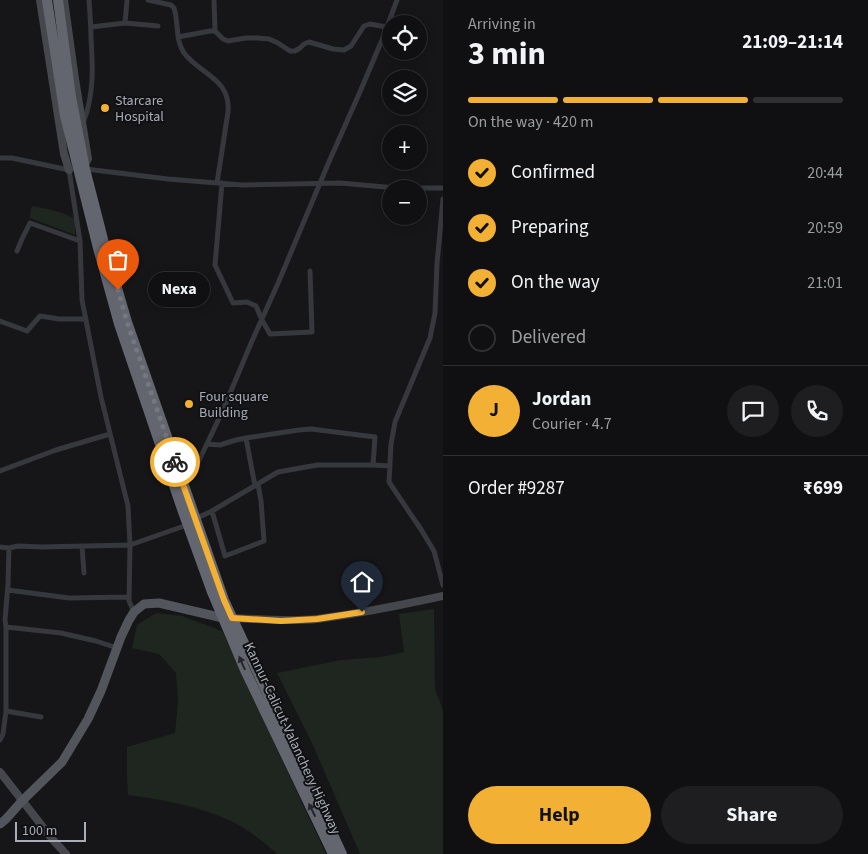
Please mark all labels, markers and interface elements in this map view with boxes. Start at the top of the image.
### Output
text: Arriving in [468,13,536,35]
map controls [382,15,427,225]
button: locate [382,15,427,60]
text: 21:09–21:14 [742,29,843,56]
text: 3 min [468,31,546,77]
button: layers [382,70,427,115]
place label: Starcare Hospital [115,91,164,127]
marker: Starcare Hospital [99,102,111,114]
text: On the way · 420 m [468,111,593,133]
button: + [382,125,427,170]
icon: check [468,159,496,187]
text: Confirmed [511,159,595,186]
text: 20:44 [807,162,843,184]
button: − [382,180,427,225]
icon: check [468,214,496,242]
text: Preparing [511,214,589,241]
text: 20:59 [807,217,843,239]
pin [97,239,139,290]
icon: bag [104,246,132,274]
icon: check [468,269,496,297]
text: On the way [511,269,600,296]
callout: Nexa [148,272,210,308]
text: 21:01 [807,272,843,294]
text: Nexa [161,278,197,300]
text: Delivered [511,324,586,351]
button: chat [727,385,779,437]
button: phone [791,385,843,437]
text: Jordan [532,386,591,413]
place label: Four square Building [199,387,269,423]
text: J [489,397,499,424]
marker: Four square Building [183,398,195,410]
text: Courier · 4.7 [532,413,612,435]
courier [150,437,200,487]
icon: bike [161,448,189,476]
text: Order #9287 [468,475,565,502]
text: ₹699 [803,475,843,502]
pin [341,561,383,612]
icon: home [348,568,376,596]
street label: Kannur-Calicut-Valanchery Highway [239,639,346,838]
one-way arrow [238,656,246,670]
button: Help [468,786,651,844]
button: Share [661,786,843,844]
one-way arrow [308,803,316,817]
scale bar [15,819,86,842]
text: 100 m [22,821,57,841]

